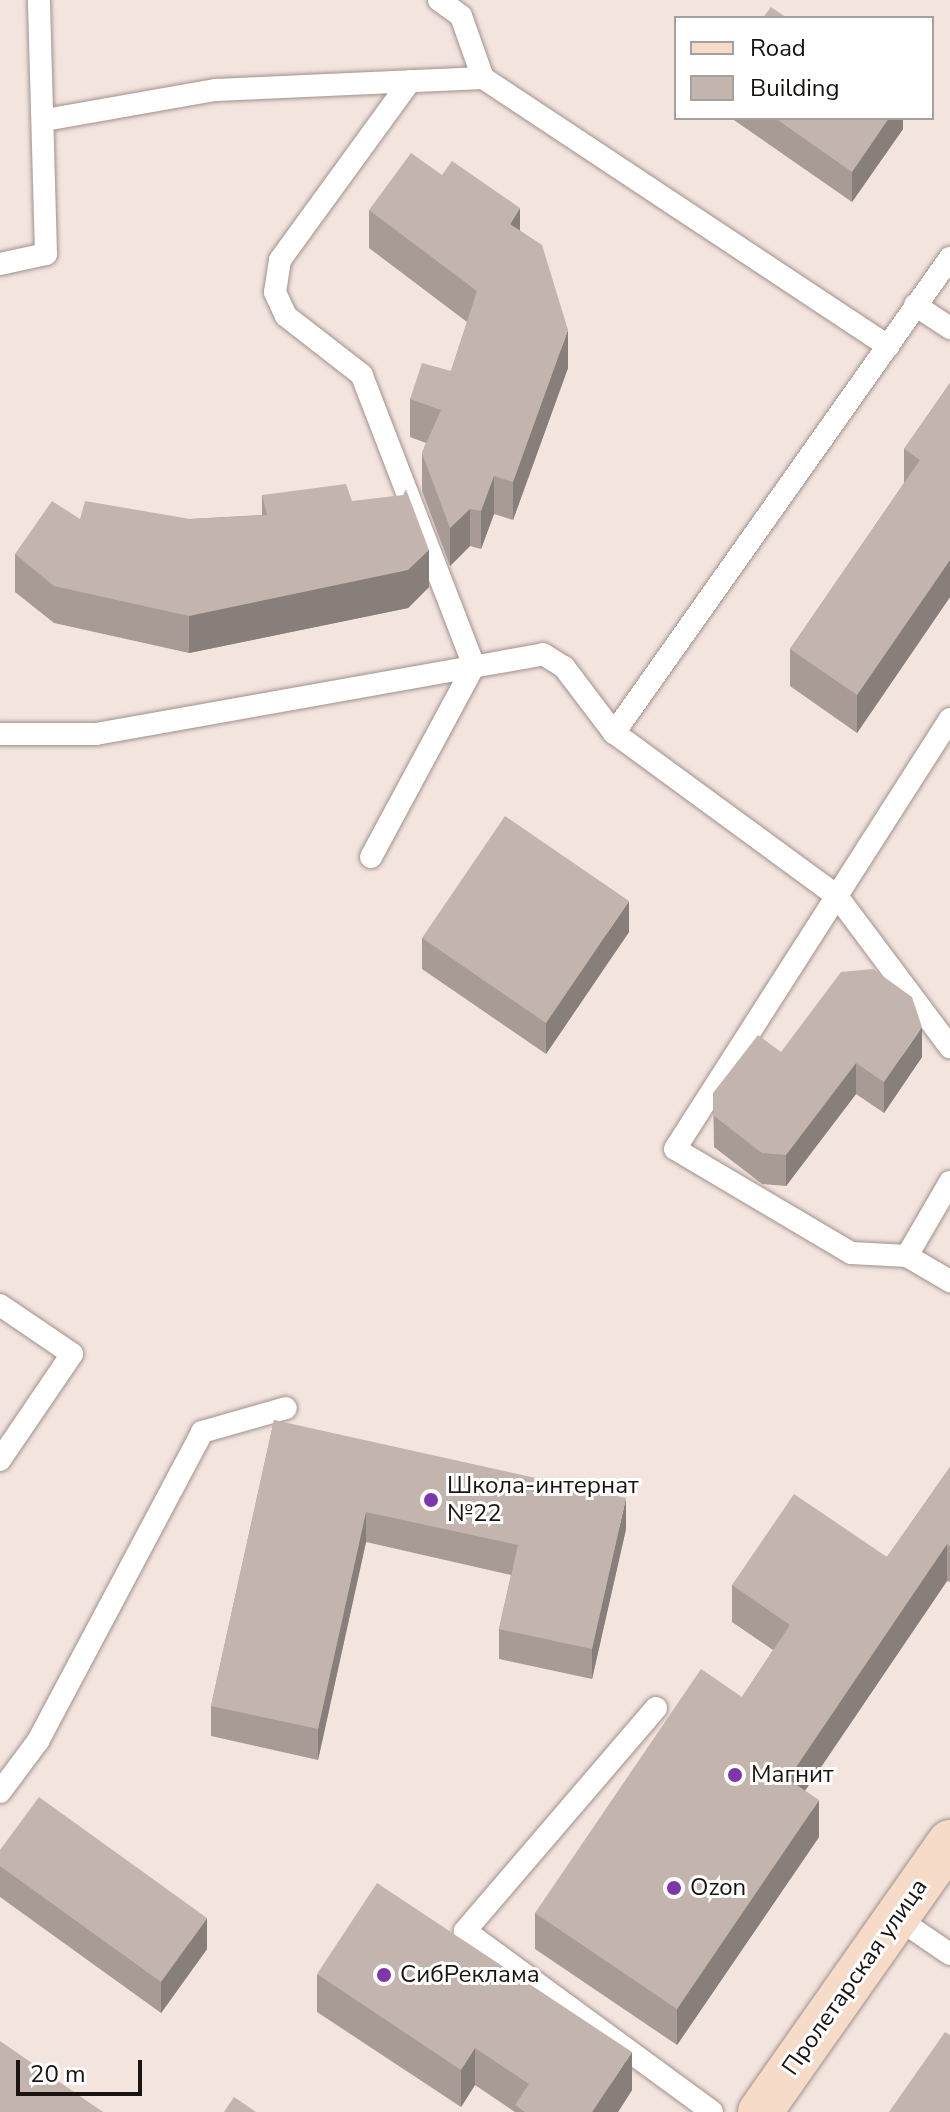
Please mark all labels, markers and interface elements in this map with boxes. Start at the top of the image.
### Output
legend [674,16,934,120]
text: Road [750,32,806,64]
text: Building [750,72,840,104]
place label: Школа-интернат №22 [447,1472,639,1528]
marker: Школа-интернат №22 [422,1491,440,1509]
place label: Магнит [751,1761,834,1789]
marker: Магнит [726,1766,744,1784]
street label: Пролетарская улица [776,1873,934,2081]
place label: Ozon [690,1874,746,1902]
marker: Ozon [665,1879,683,1897]
place label: СибРеклама [400,1961,540,1989]
marker: СибРеклама [375,1966,393,1984]
scale bar [20,2044,146,2094]
text: 20 m [30,2058,86,2090]

